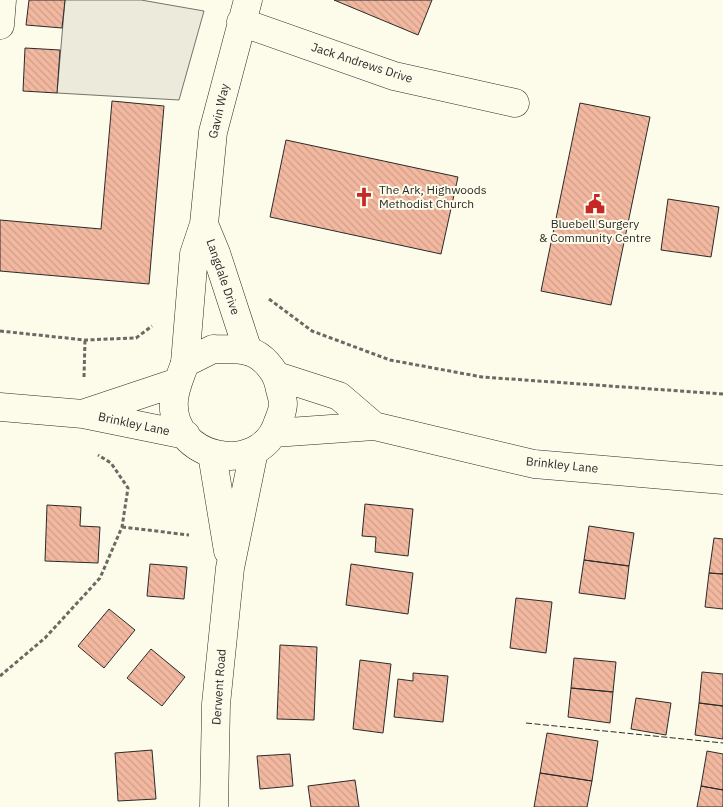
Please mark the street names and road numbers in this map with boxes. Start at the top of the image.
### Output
street label: Jack Andrews Drive [310,39,415,86]
street label: Gavin Way [205,82,232,140]
street label: Langdale Drive [203,237,244,317]
street label: Brinkley Lane [97,409,172,439]
street label: Brinkley Lane [525,453,599,476]
street label: Derwent Road [208,648,229,726]

